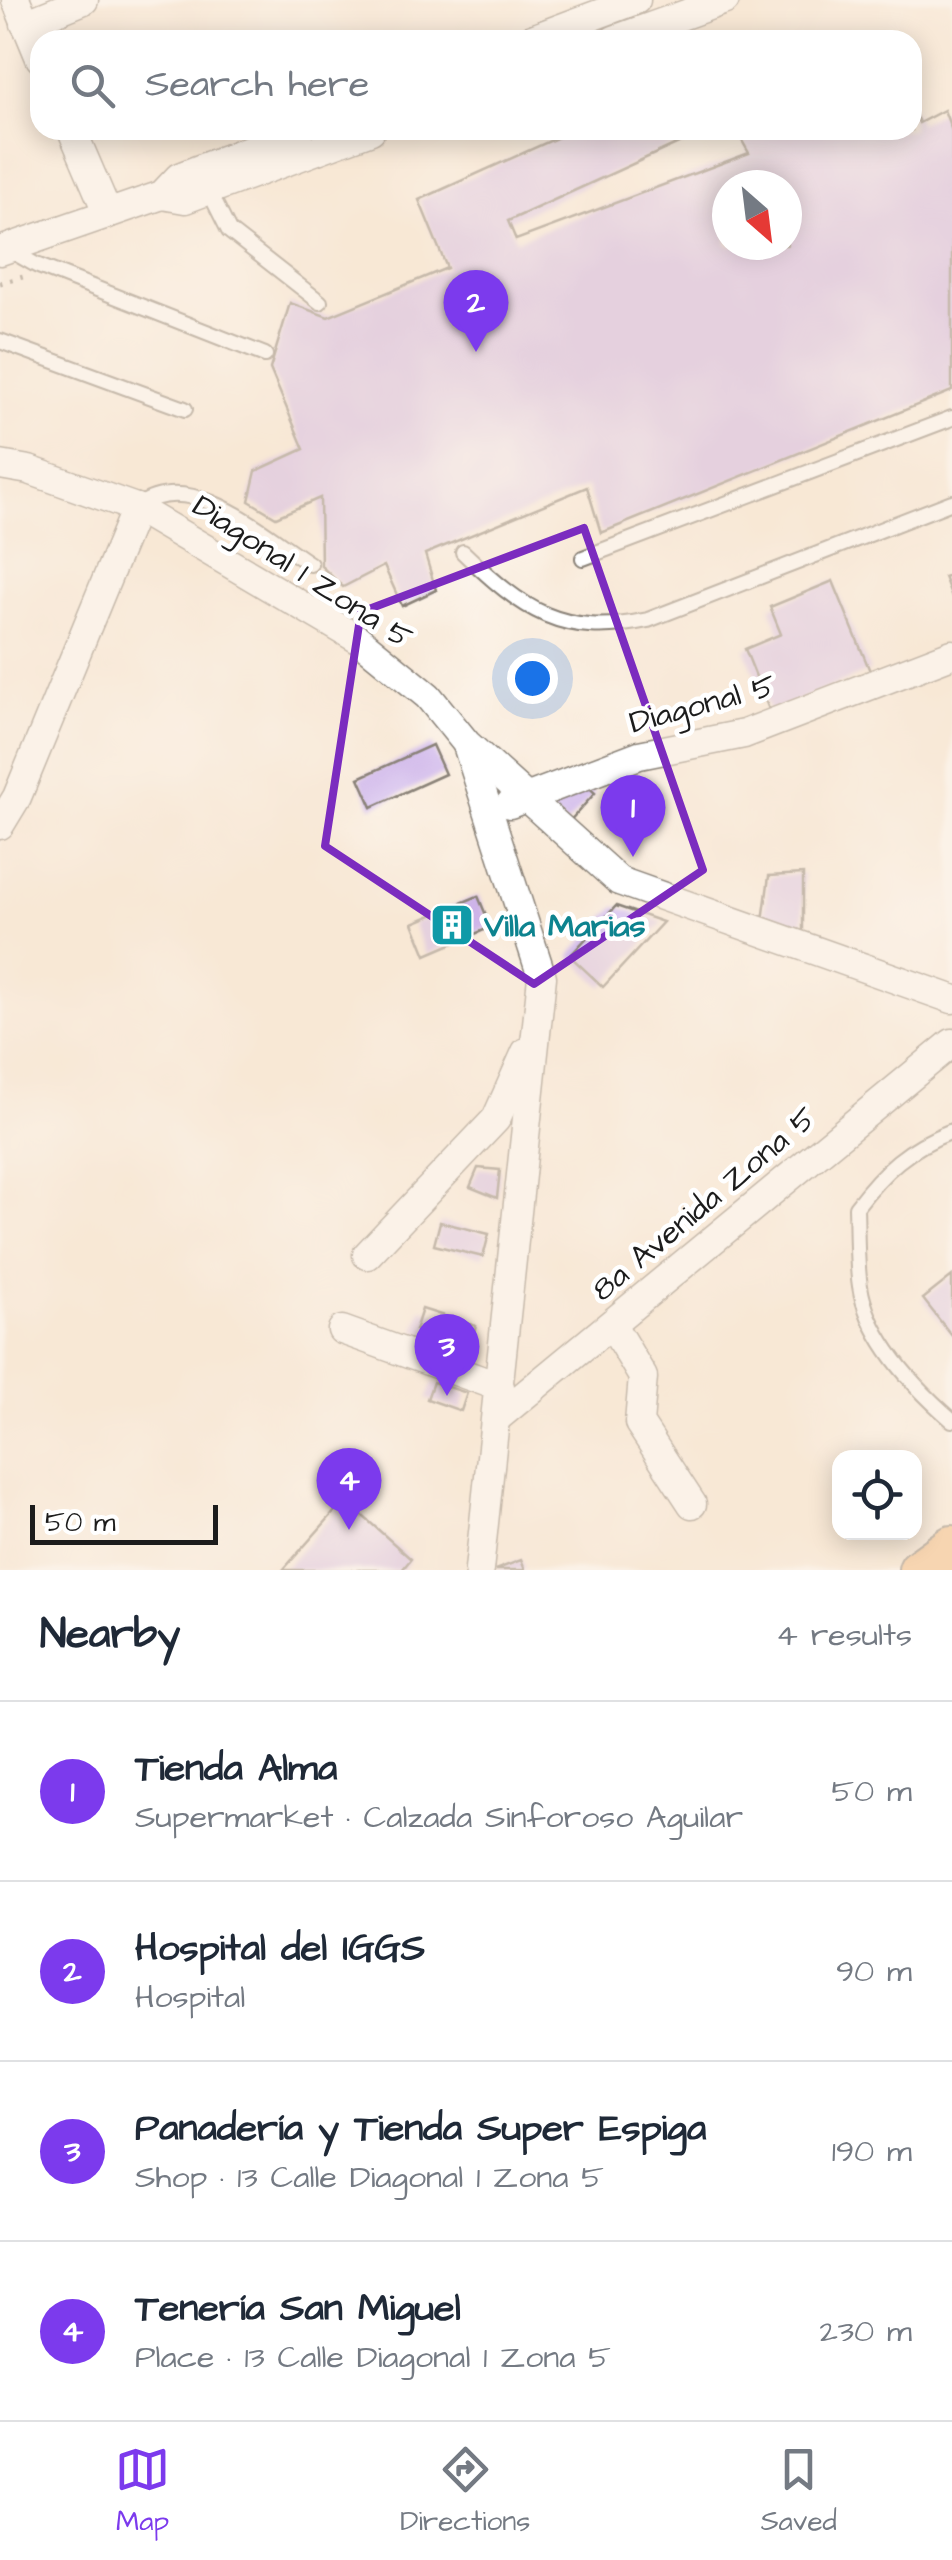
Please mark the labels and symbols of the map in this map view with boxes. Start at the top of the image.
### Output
north arrow [712,170,802,260]
pin: 2 [444,270,508,352]
street label: Diagonal 1 Zona 5 [183,484,421,661]
your location [507,653,558,704]
street label: Diagonal 5 [625,663,781,745]
pin: 1 [600,774,666,857]
building icon: Villa Marias [429,902,475,948]
place label: Villa Marias [483,904,646,949]
street label: 8a Avenida Zona 5 [582,1096,826,1312]
pin: 3 [414,1314,480,1396]
pin: 4 [316,1448,382,1530]
scale bar [30,1500,218,1544]

